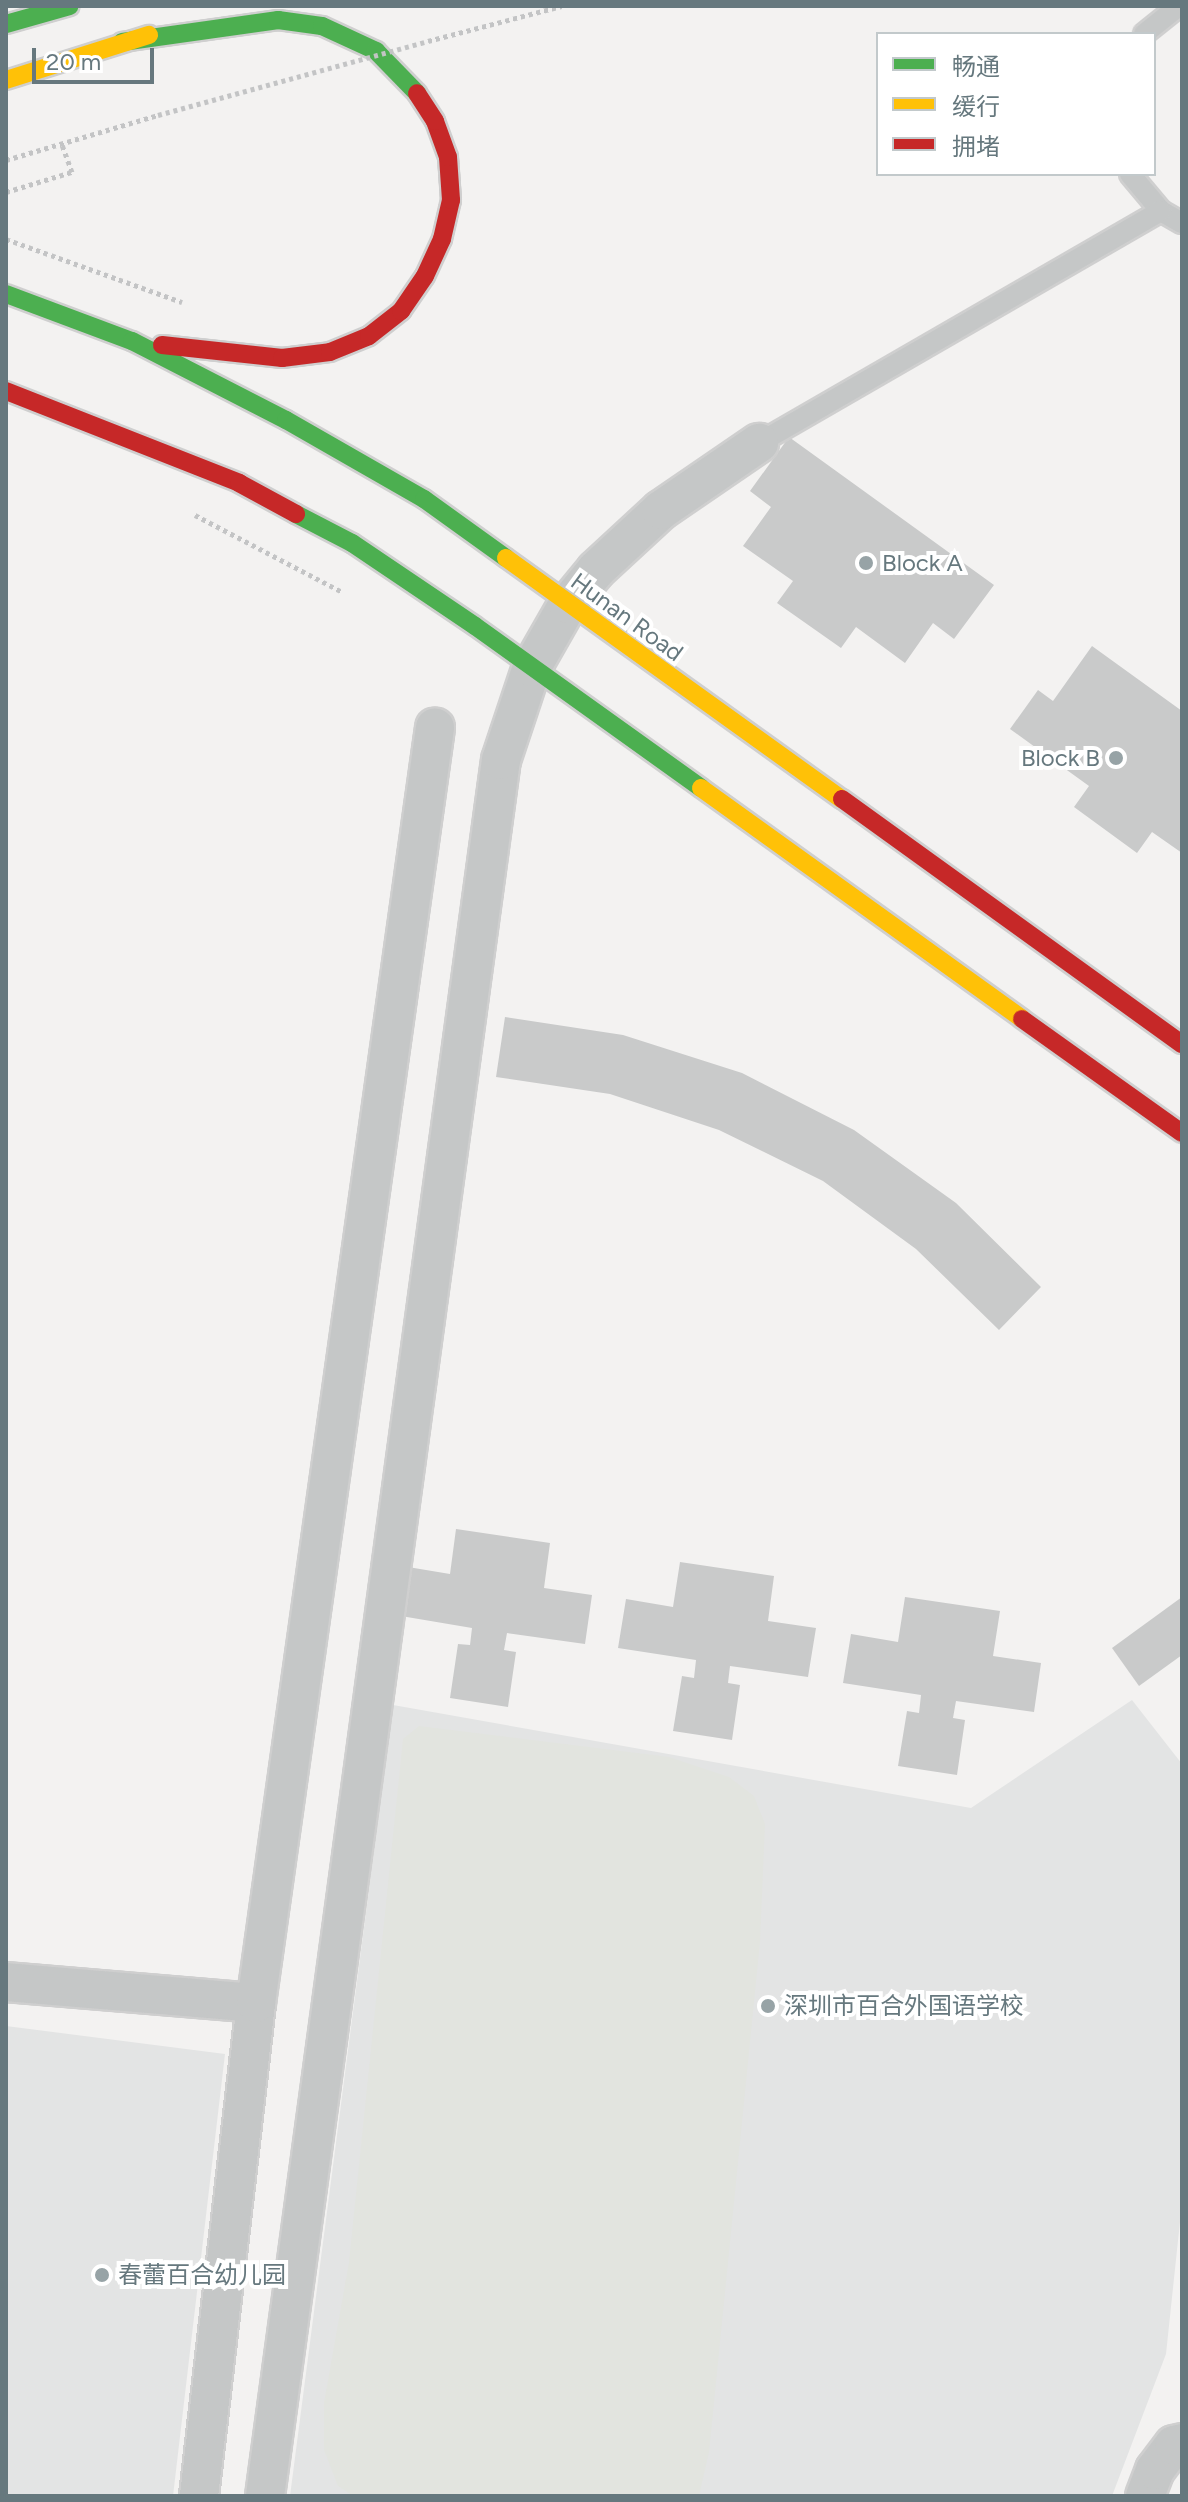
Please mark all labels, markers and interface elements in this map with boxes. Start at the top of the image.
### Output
scale bar [36,32,158,82]
legend [876,32,1156,176]
text: 20 m [46,47,101,76]
text: 畅通 [952,52,1000,81]
text: 缓行 [952,92,1000,121]
text: 拥堵 [952,132,1000,161]
place label: Block A [882,549,963,577]
marker: Block A [857,554,875,572]
street label: Hunan Road [565,567,689,667]
place label: Block B [1021,744,1100,772]
marker: Block B [1107,749,1125,767]
place label: 深圳市百合外国语学校 [784,1992,1024,2020]
marker: 深圳市百合外国语学校 [759,1997,777,2015]
place label: 春蕾百合幼儿园 [118,2261,286,2289]
marker: 春蕾百合幼儿园 [93,2266,111,2284]

